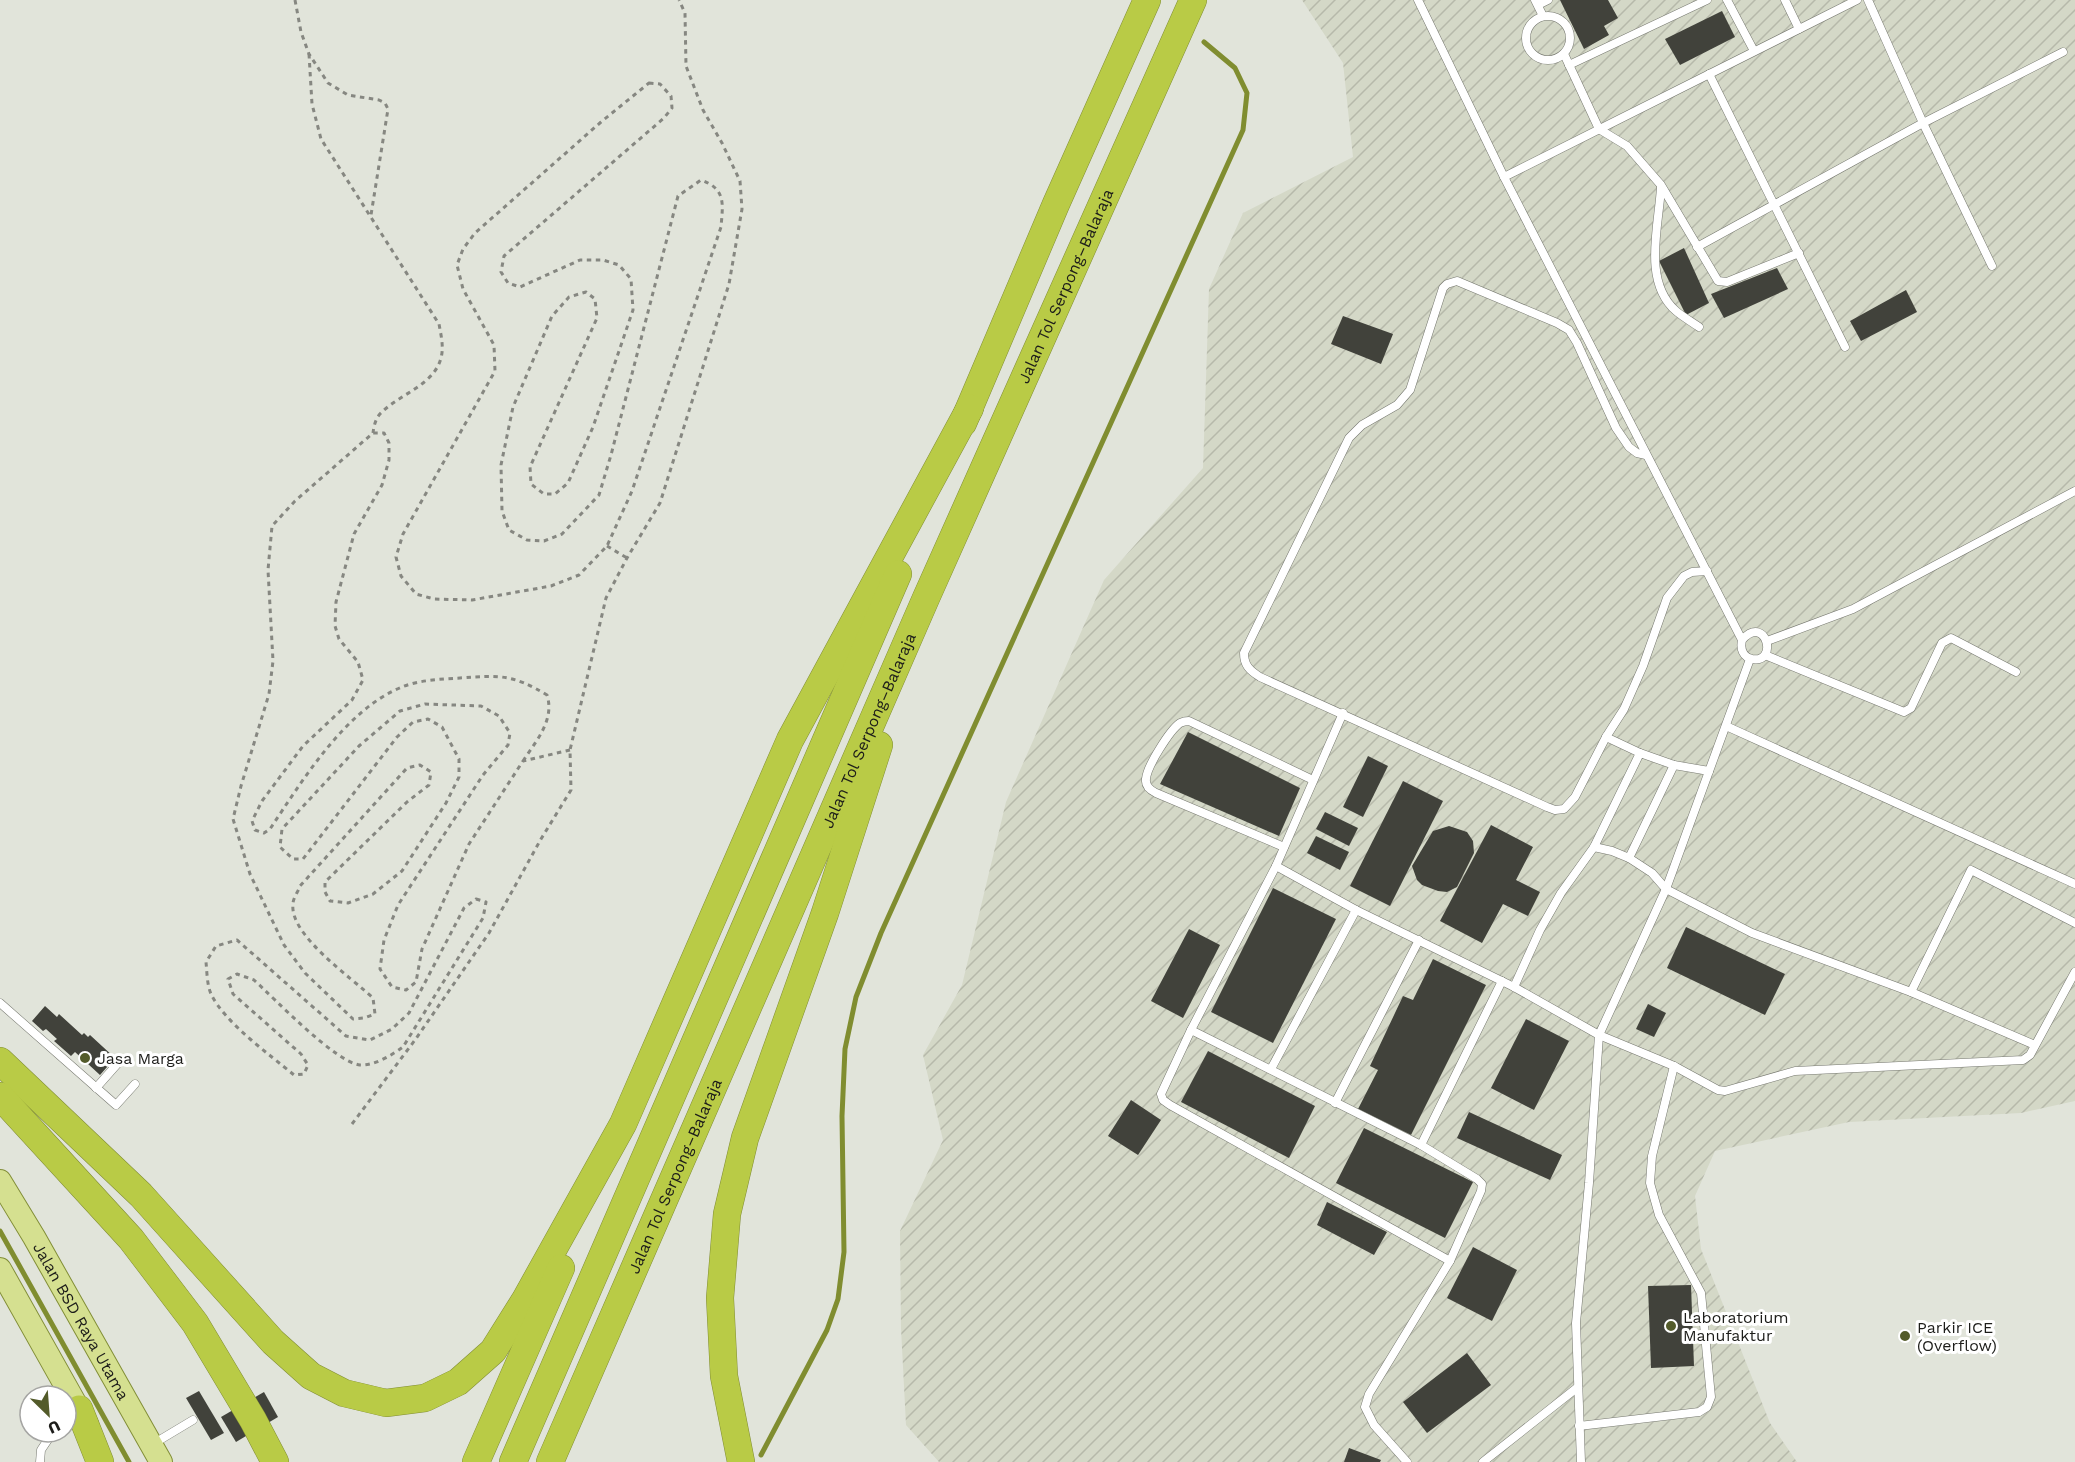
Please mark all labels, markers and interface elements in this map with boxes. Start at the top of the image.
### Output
street label: Jalan Tol Serpong–Balaraja [1014,186,1117,386]
street label: Jalan Tol Serpong–Balaraja [818,630,919,831]
place label: Jasa Marga [97,1049,184,1068]
marker: Jasa Marga [78,1051,92,1065]
street label: Jalan Tol Serpong–Balaraja [624,1075,725,1276]
street label: Jalan BSD Raya Utama [29,1239,133,1403]
place label: Laboratorium Manufaktur [1683,1308,1789,1345]
place label: Parkir ICE (Overflow) [1917,1318,1997,1355]
marker: Laboratorium Manufaktur [1664,1319,1678,1333]
marker: Parkir ICE (Overflow) [1898,1329,1912,1343]
north arrow [18,1384,78,1444]
text: U [45,1416,63,1438]

